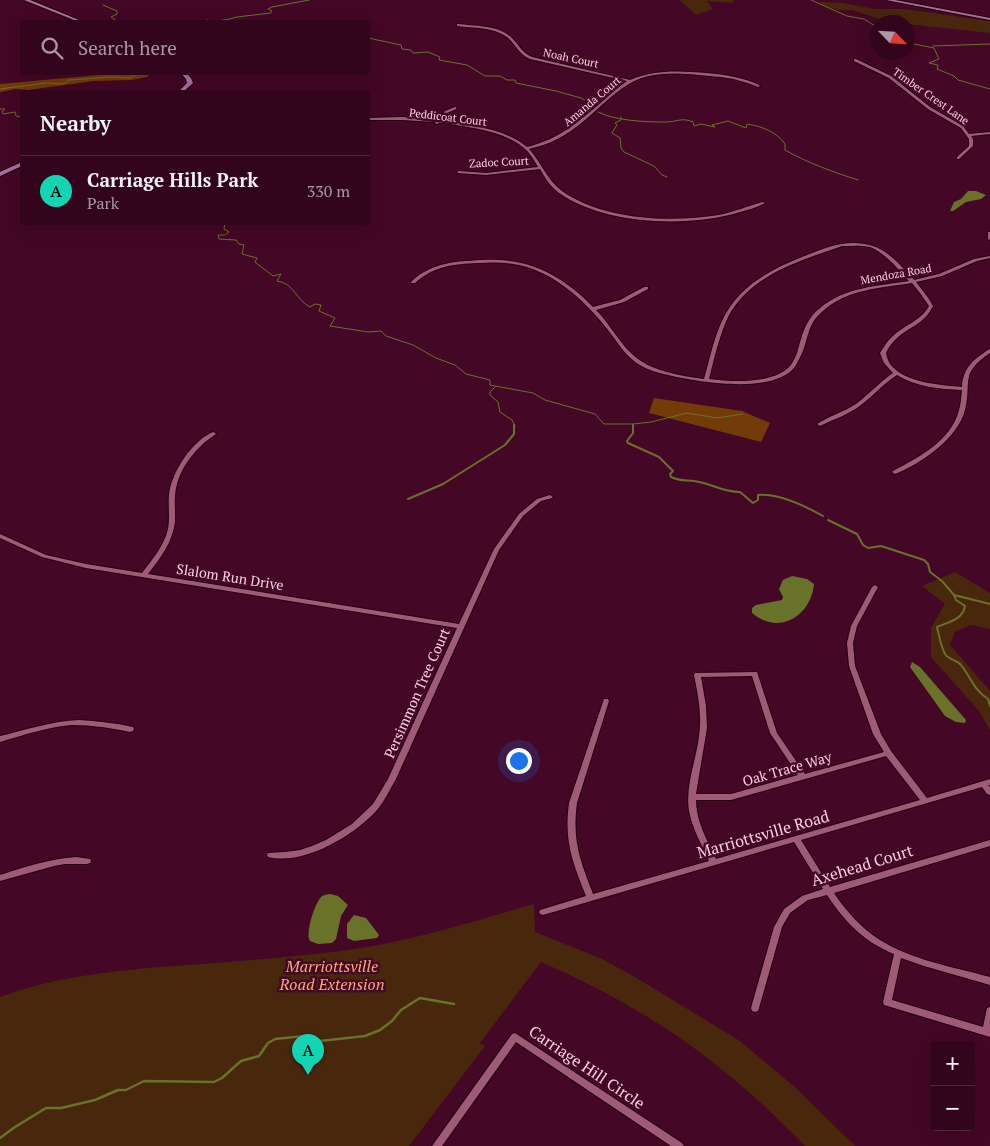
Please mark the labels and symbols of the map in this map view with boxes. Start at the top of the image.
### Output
north arrow [870,15,915,60]
street label: Noah Court [542,45,600,71]
street label: Timber Crest Lane [890,64,972,128]
street label: Amanda Court [560,73,624,129]
street label: Peddicoat Court [408,105,488,129]
street label: Zadoc Court [469,153,529,171]
street label: Mendoza Road [859,261,933,287]
street label: Slalom Run Drive [175,559,285,594]
street label: Persimmon Tree Court [379,624,454,761]
street label: Oak Trace Way [740,746,834,790]
your location [506,748,532,774]
street label: Marriottsville Road [694,805,832,863]
street label: Axehead Court [808,839,916,891]
park label: Marriottsville Road Extension [279,955,384,995]
street label: Carriage Hill Circle [525,1020,649,1114]
pin: A [292,1034,324,1075]

